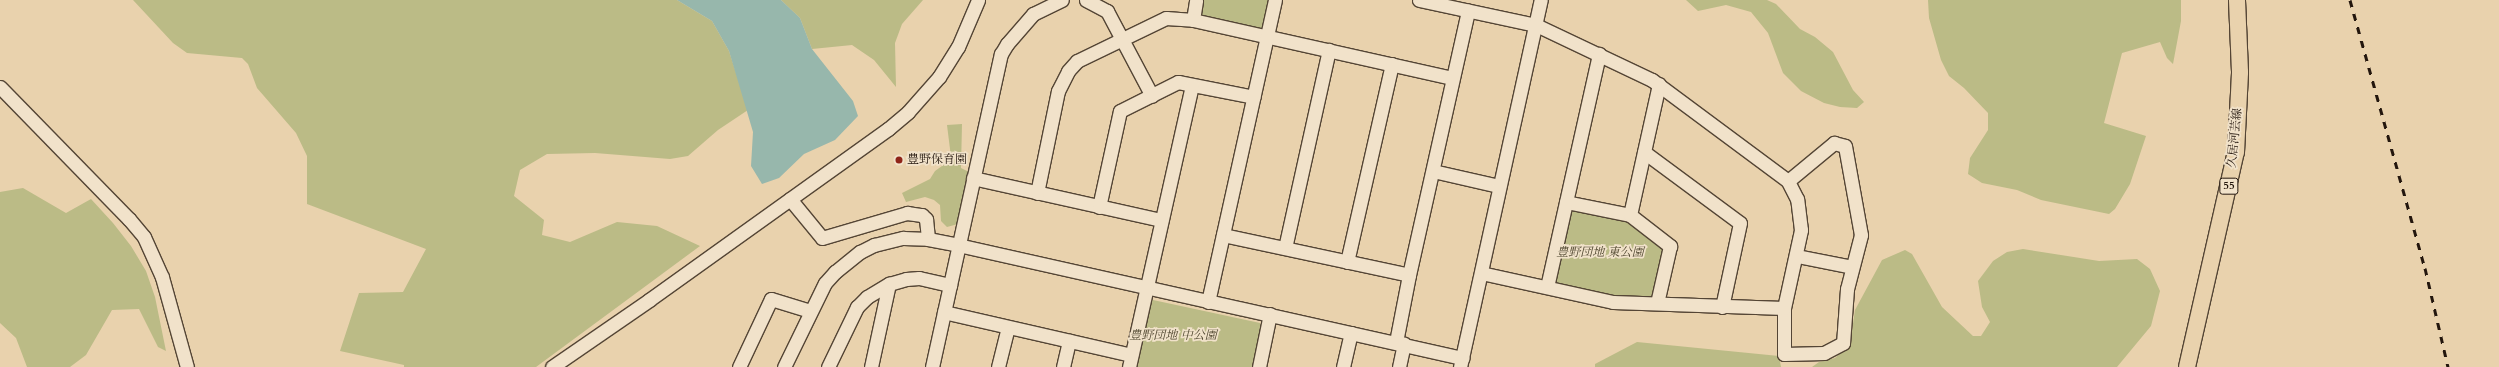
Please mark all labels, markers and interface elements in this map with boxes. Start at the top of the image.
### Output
street label: 久居河芸線 [2225,107,2245,169]
place label: 豊野保育園 [907,153,967,167]
marker: 豊野保育園 [894,155,904,165]
road number: 55 [2219,177,2239,195]
park label: 豊野団地 東公園 [1556,246,1644,260]
park label: 豊野団地 中公園 [1129,329,1217,343]

